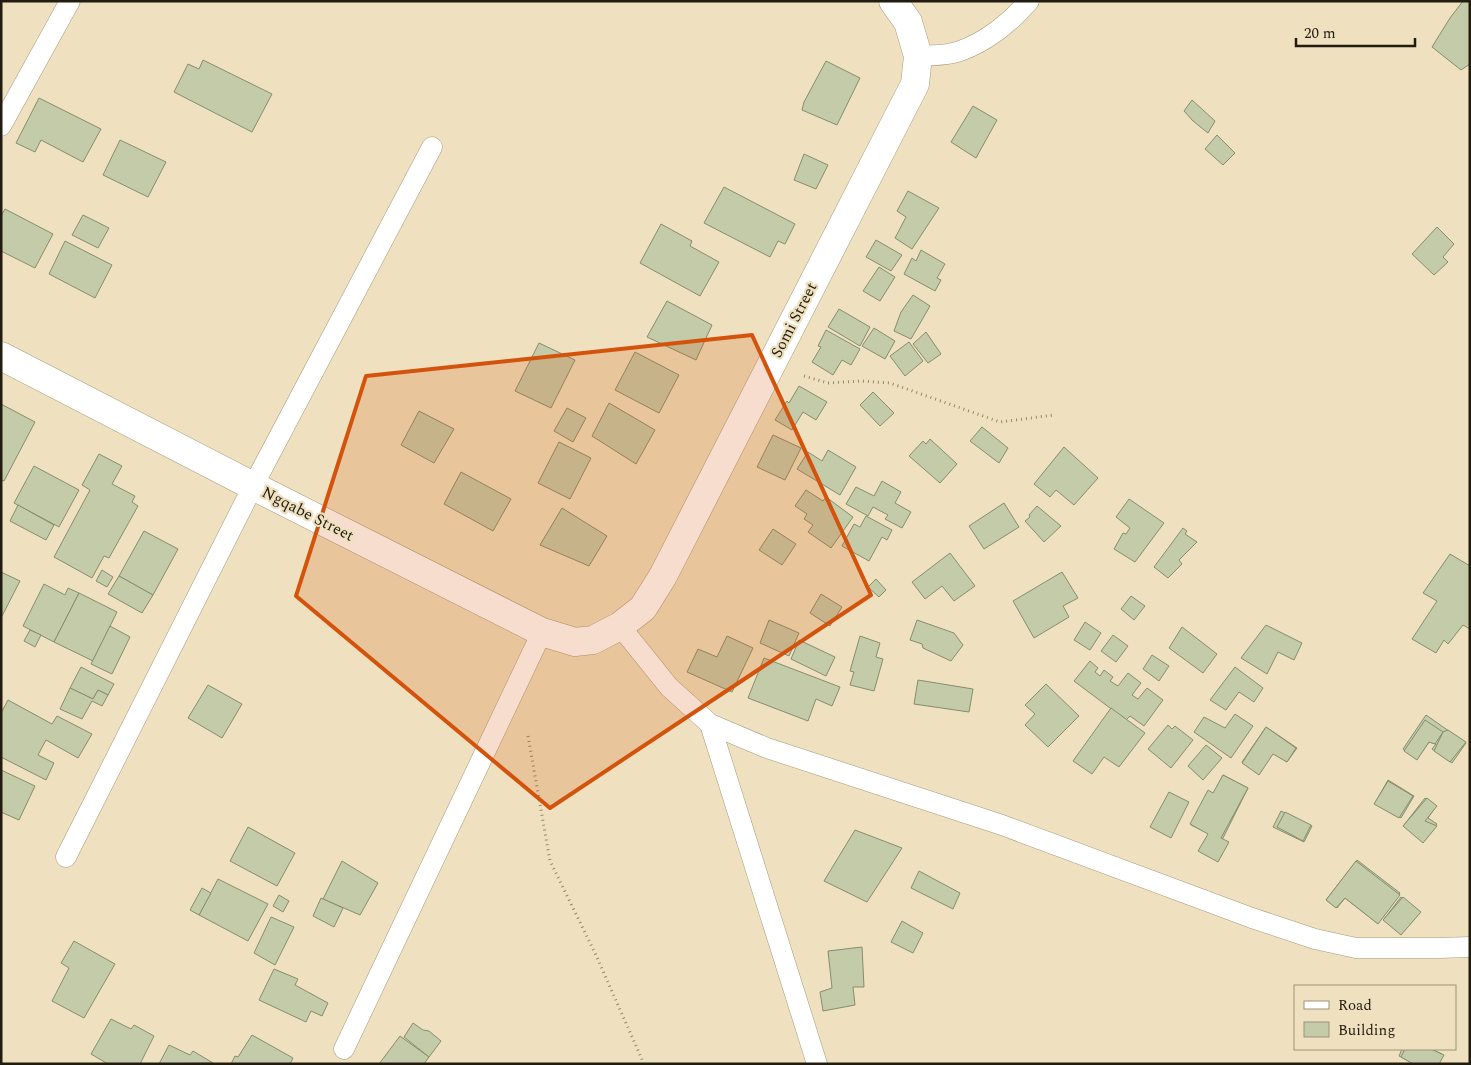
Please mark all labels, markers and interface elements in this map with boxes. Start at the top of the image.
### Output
scale bar [1296,15,1415,47]
text: 20 m [1304,22,1336,45]
street label: Somi Street [765,278,823,362]
street label: Ngqabe Street [258,480,359,548]
legend [1294,985,1456,1050]
text: Road [1338,994,1372,1017]
text: Building [1338,1019,1395,1042]

